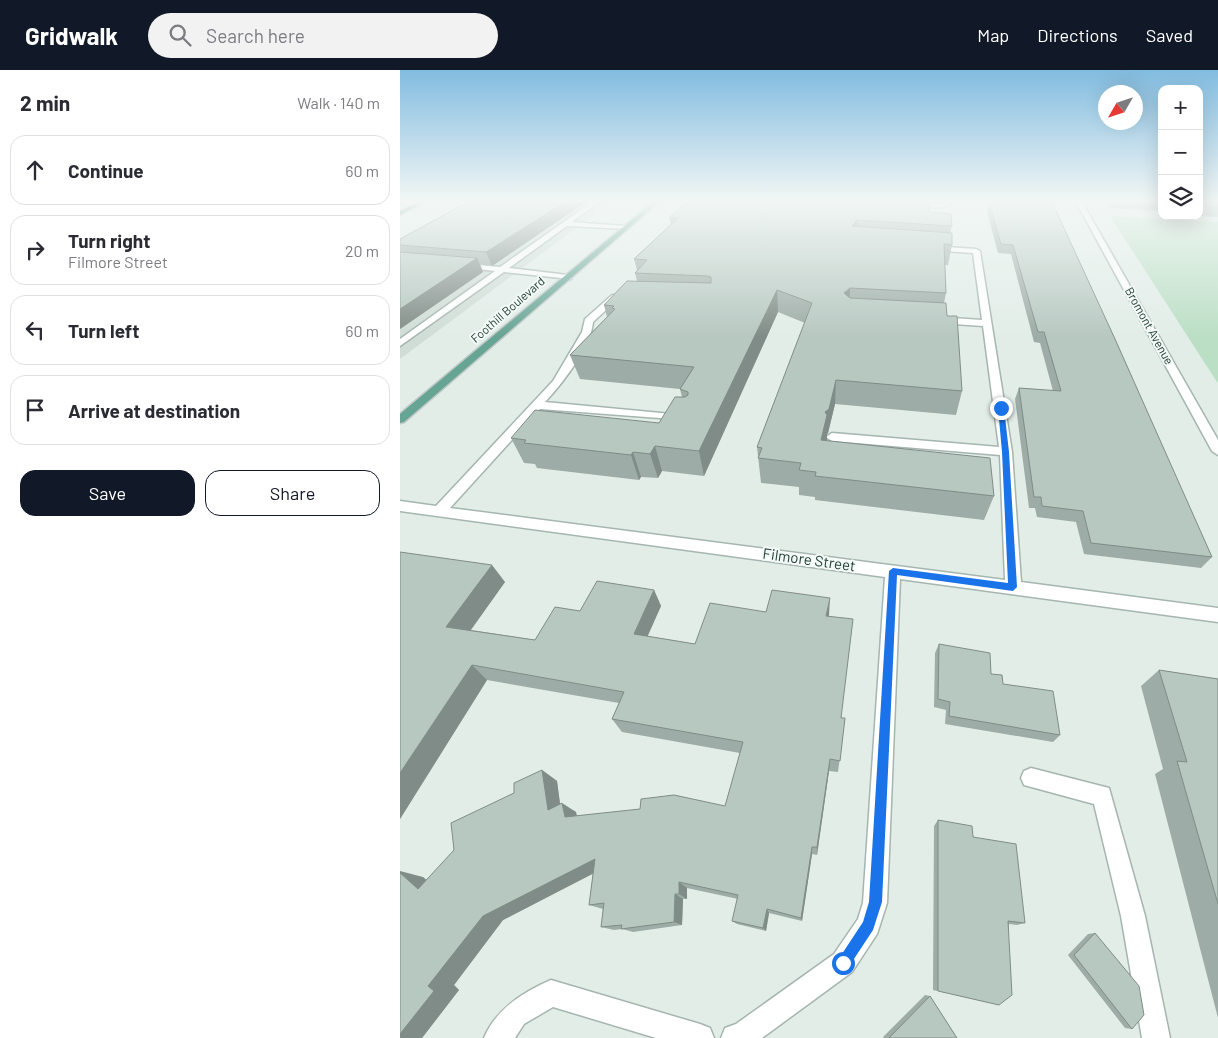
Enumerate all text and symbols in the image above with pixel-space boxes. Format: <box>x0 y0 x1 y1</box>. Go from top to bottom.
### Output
search box <box>148 13 498 58</box>
text: Gridwalk <box>25 21 118 50</box>
icon: search <box>166 21 194 49</box>
text: Search here <box>206 24 305 47</box>
text: Map <box>977 24 1009 46</box>
text: Directions <box>1037 24 1118 46</box>
text: Saved <box>1146 24 1193 46</box>
north arrow <box>1098 85 1143 130</box>
map controls <box>1158 85 1203 220</box>
button: + <box>1158 85 1203 130</box>
text: 2 min <box>20 90 70 115</box>
text: Walk · 140 m <box>297 93 380 112</box>
button: − <box>1158 130 1203 175</box>
icon: ahead <box>21 156 49 184</box>
text: Continue <box>68 159 144 182</box>
text: 60 m <box>345 161 379 180</box>
button: layers <box>1158 175 1203 220</box>
text: Turn right <box>68 229 150 252</box>
icon: right <box>21 236 49 264</box>
text: 20 m <box>345 241 379 260</box>
text: Filmore Street <box>68 252 168 271</box>
street label: Foothill Boulevard <box>468 273 547 345</box>
street label: Bromont Avenue <box>1123 284 1177 367</box>
icon: left <box>21 316 49 344</box>
text: Turn left <box>68 319 139 342</box>
text: 60 m <box>345 321 379 340</box>
icon: arrive <box>21 396 49 424</box>
route end <box>990 397 1013 420</box>
text: Arrive at destination <box>68 399 240 422</box>
button: Save <box>20 470 195 516</box>
button: Share <box>205 470 380 516</box>
street label: Filmore Street <box>762 544 857 574</box>
route start <box>832 952 855 975</box>

